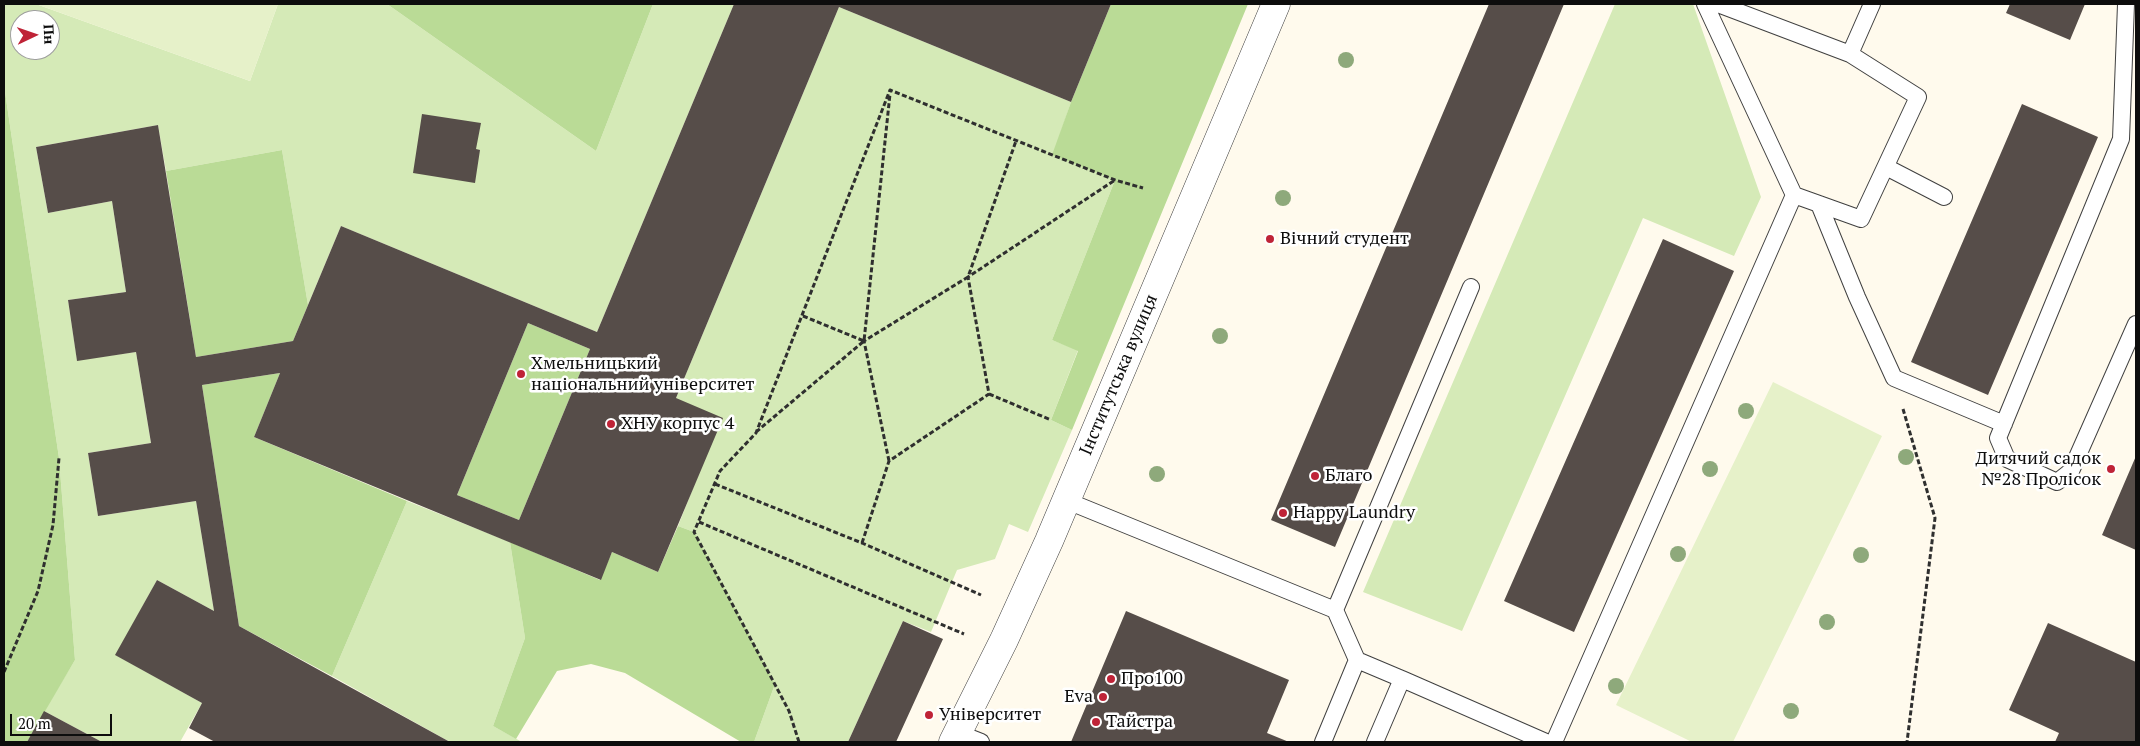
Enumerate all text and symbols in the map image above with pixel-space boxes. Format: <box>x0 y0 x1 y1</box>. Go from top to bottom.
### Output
north arrow <box>10 10 60 60</box>
text: Пн <box>39 24 59 45</box>
place label: Вічний студент <box>1280 228 1409 250</box>
marker: Вічний студент <box>1264 233 1276 245</box>
street label: Інститутська вулиця <box>1075 291 1163 459</box>
place label: Хмельницький національний університет <box>531 353 755 396</box>
marker: Хмельницький національний університет <box>515 368 527 380</box>
place label: ХНУ корпус 4 <box>621 413 734 435</box>
marker: ХНУ корпус 4 <box>605 418 617 430</box>
place label: Дитячий садок №28 Пролісок <box>1976 448 2101 490</box>
marker: Дитячий садок №28 Пролісок <box>2105 463 2117 475</box>
place label: Благо <box>1325 465 1372 487</box>
marker: Благо <box>1309 470 1321 482</box>
place label: Happy Laundry <box>1293 502 1415 524</box>
marker: Happy Laundry <box>1277 507 1289 519</box>
place label: Про100 <box>1121 668 1183 690</box>
marker: Про100 <box>1105 673 1117 685</box>
place label: Eva <box>1064 686 1093 708</box>
marker: Eva <box>1097 691 1109 703</box>
scale bar <box>12 704 115 736</box>
place label: Університет <box>939 704 1041 726</box>
marker: Університет <box>923 709 935 721</box>
place label: Тайстра <box>1106 711 1173 733</box>
text: 20 m <box>18 713 51 733</box>
marker: Тайстра <box>1090 716 1102 728</box>

